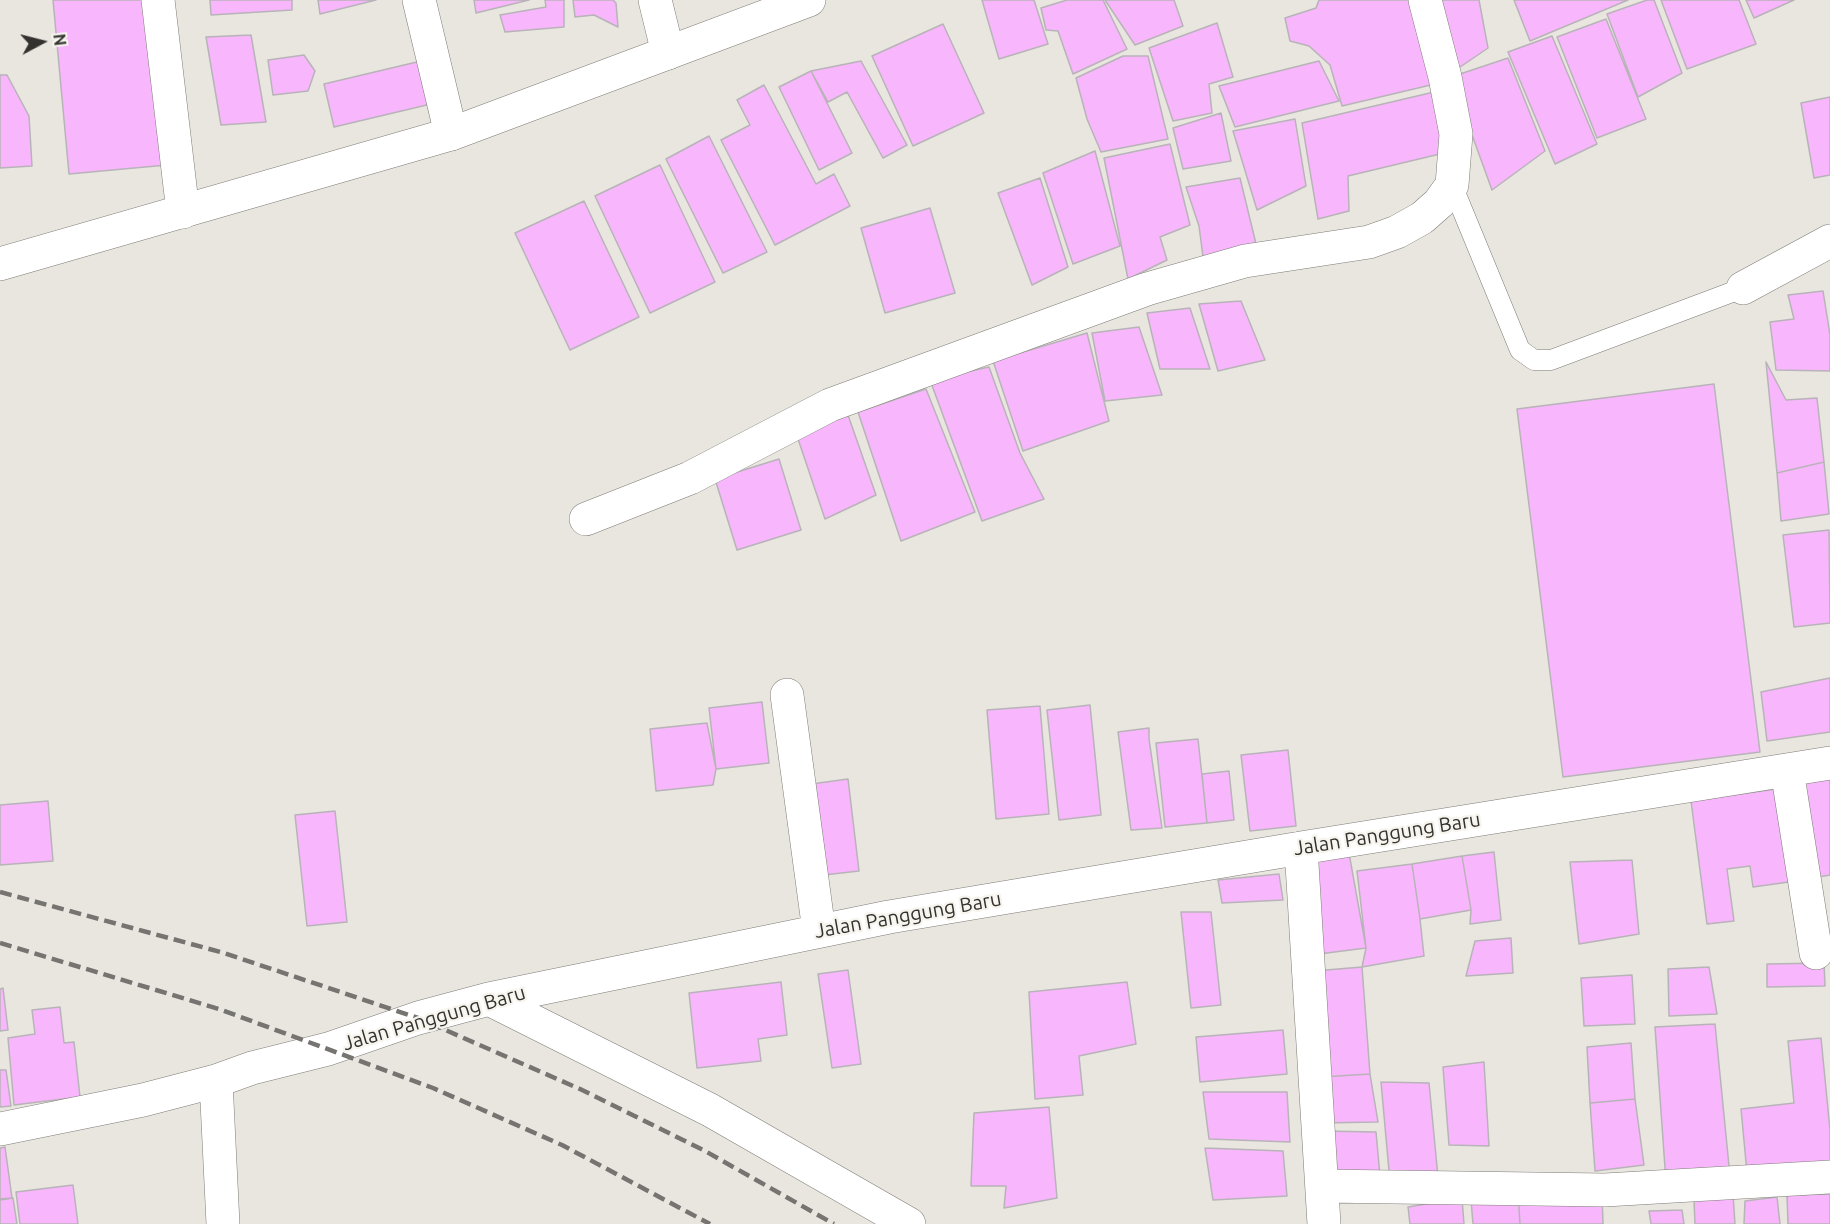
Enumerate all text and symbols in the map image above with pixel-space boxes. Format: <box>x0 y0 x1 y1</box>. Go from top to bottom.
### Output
north arrow <box>12 12 72 72</box>
text: N <box>50 33 70 47</box>
street label: Jalan Panggung Baru <box>1292 807 1482 861</box>
street label: Jalan Panggung Baru <box>813 887 1003 943</box>
street label: Jalan Panggung Baru <box>340 980 528 1056</box>

